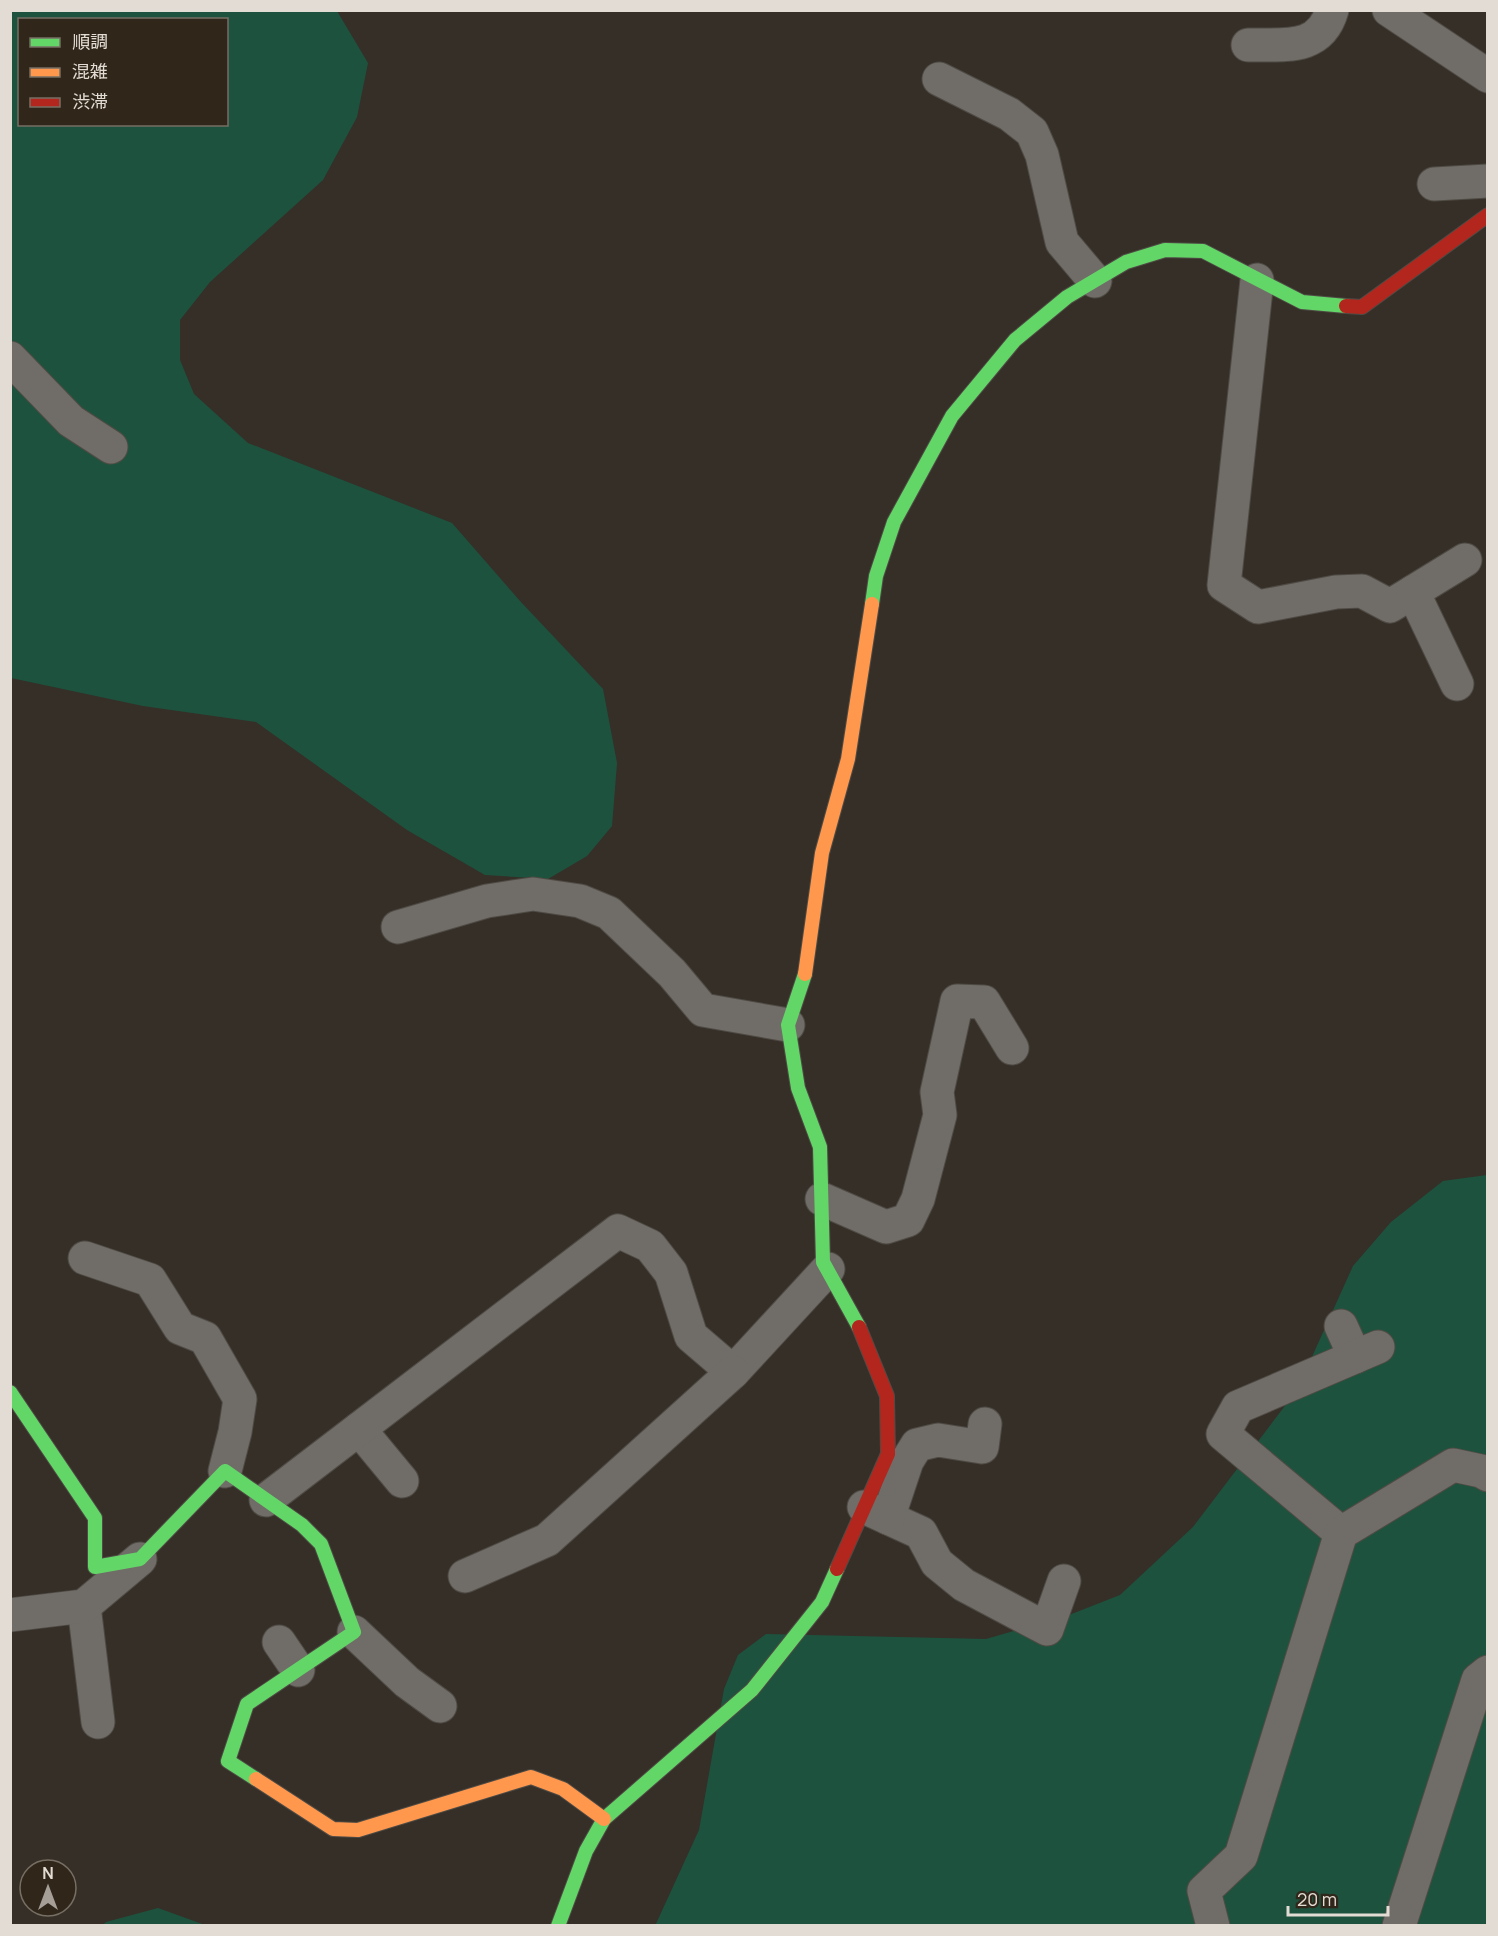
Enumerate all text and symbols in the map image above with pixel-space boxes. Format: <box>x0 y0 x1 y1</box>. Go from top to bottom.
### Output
legend <box>18 18 228 126</box>
text: 順調 <box>72 29 108 53</box>
text: 混雑 <box>72 59 108 83</box>
text: 渋滞 <box>72 89 108 113</box>
north arrow <box>18 1858 78 1918</box>
text: N <box>42 1862 54 1884</box>
scale bar <box>1288 1879 1388 1917</box>
text: 20 m <box>1297 1887 1337 1911</box>

